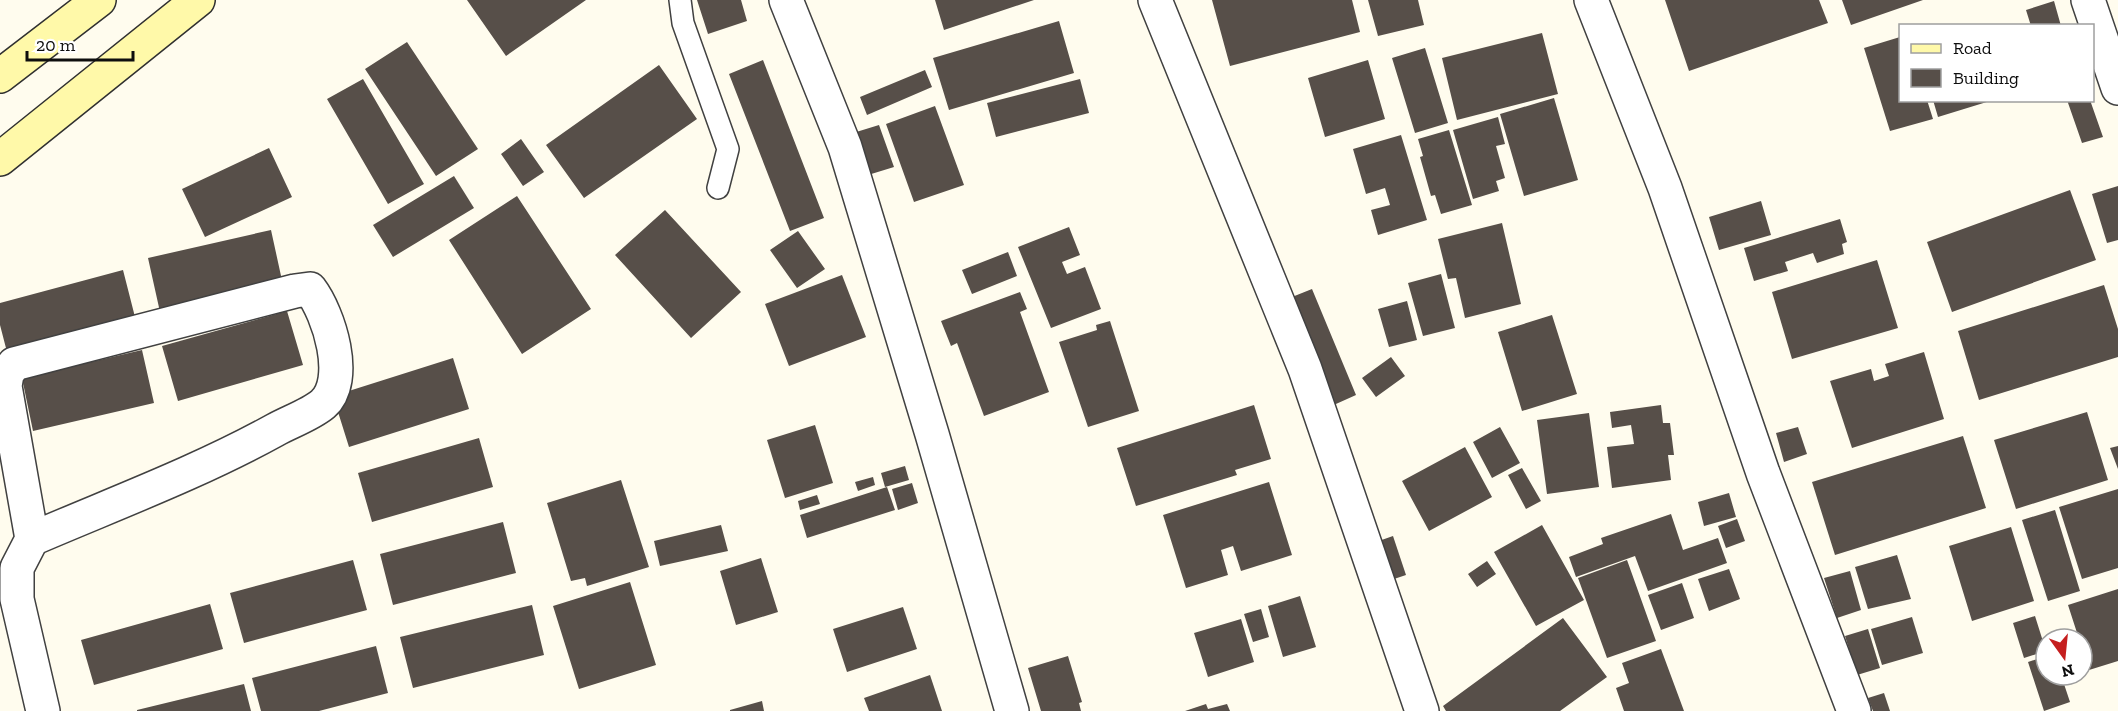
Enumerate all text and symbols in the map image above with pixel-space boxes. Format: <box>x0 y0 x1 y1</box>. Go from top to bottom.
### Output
scale bar <box>27 24 134 62</box>
legend <box>1899 24 2094 102</box>
text: 20 m <box>36 34 76 56</box>
text: Road <box>1953 37 1992 59</box>
text: Building <box>1953 67 2019 89</box>
north arrow <box>2034 627 2094 687</box>
text: N <box>2059 660 2076 682</box>

